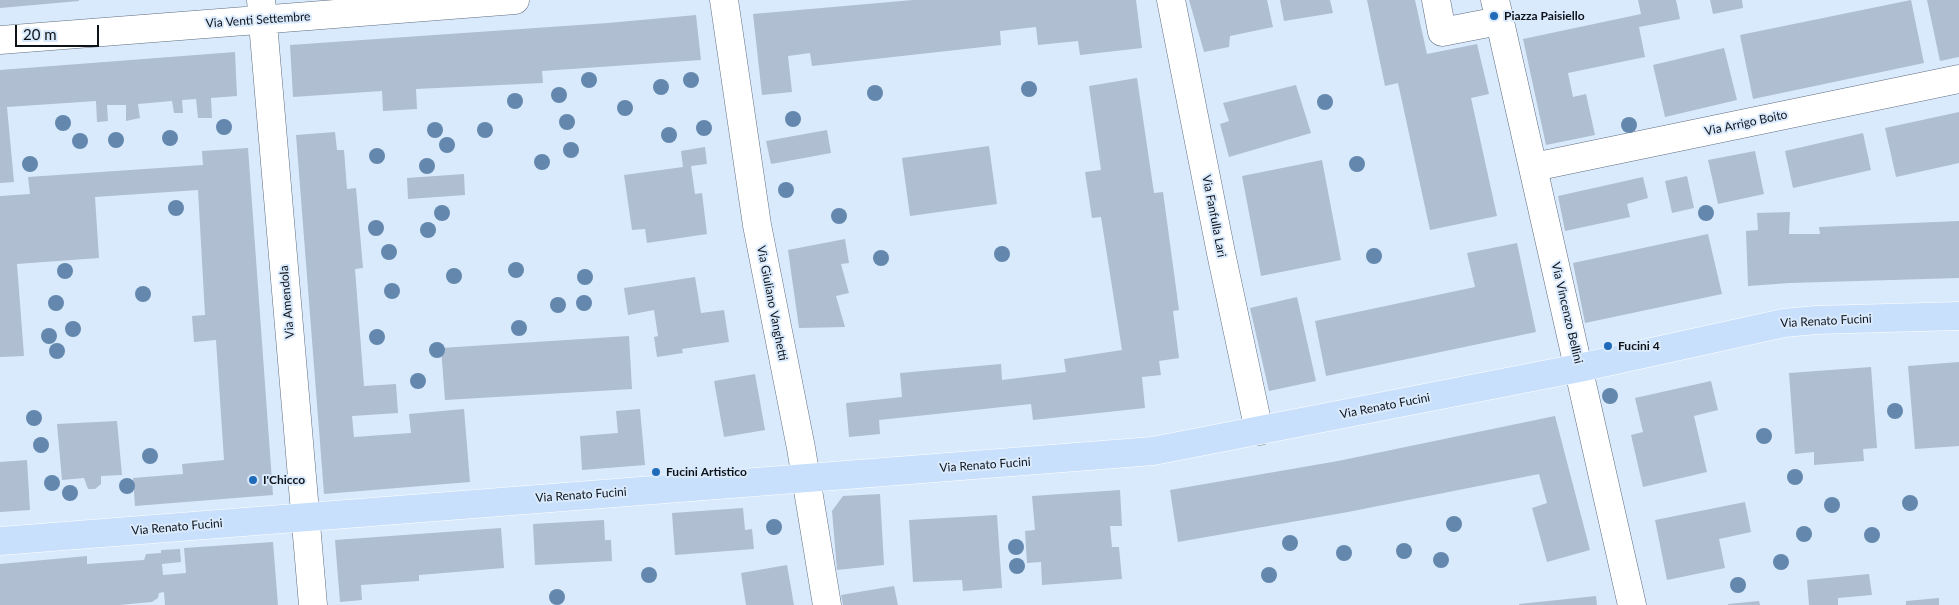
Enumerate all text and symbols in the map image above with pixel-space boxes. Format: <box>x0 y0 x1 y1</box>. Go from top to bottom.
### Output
street label: Via Venti Settembre <box>205 9 311 31</box>
place label: Piazza Paisiello <box>1504 9 1585 23</box>
marker: Piazza Paisiello <box>1488 10 1500 22</box>
scale bar <box>18 15 101 47</box>
text: 20 m <box>23 25 57 43</box>
street label: Via Arrigo Boito <box>1703 107 1789 139</box>
street label: Via Fanfulla Lari <box>1199 174 1229 258</box>
street label: Via Giuliano Vanghetti <box>754 244 790 362</box>
street label: Via Vincenzo Bellini <box>1548 261 1586 365</box>
street label: Via Amendola <box>277 265 297 339</box>
street label: Via Renato Fucini <box>1780 311 1872 331</box>
place label: Fucini 4 <box>1618 339 1660 353</box>
marker: Fucini 4 <box>1602 340 1614 352</box>
street label: Via Renato Fucini <box>1339 390 1431 422</box>
street label: Via Renato Fucini <box>939 455 1031 475</box>
place label: Fucini Artistico <box>666 465 747 479</box>
marker: Fucini Artistico <box>650 466 662 478</box>
place label: I'Chicco <box>263 473 305 487</box>
marker: I'Chicco <box>247 474 259 486</box>
street label: Via Renato Fucini <box>535 485 627 505</box>
street label: Via Renato Fucini <box>131 516 223 538</box>

